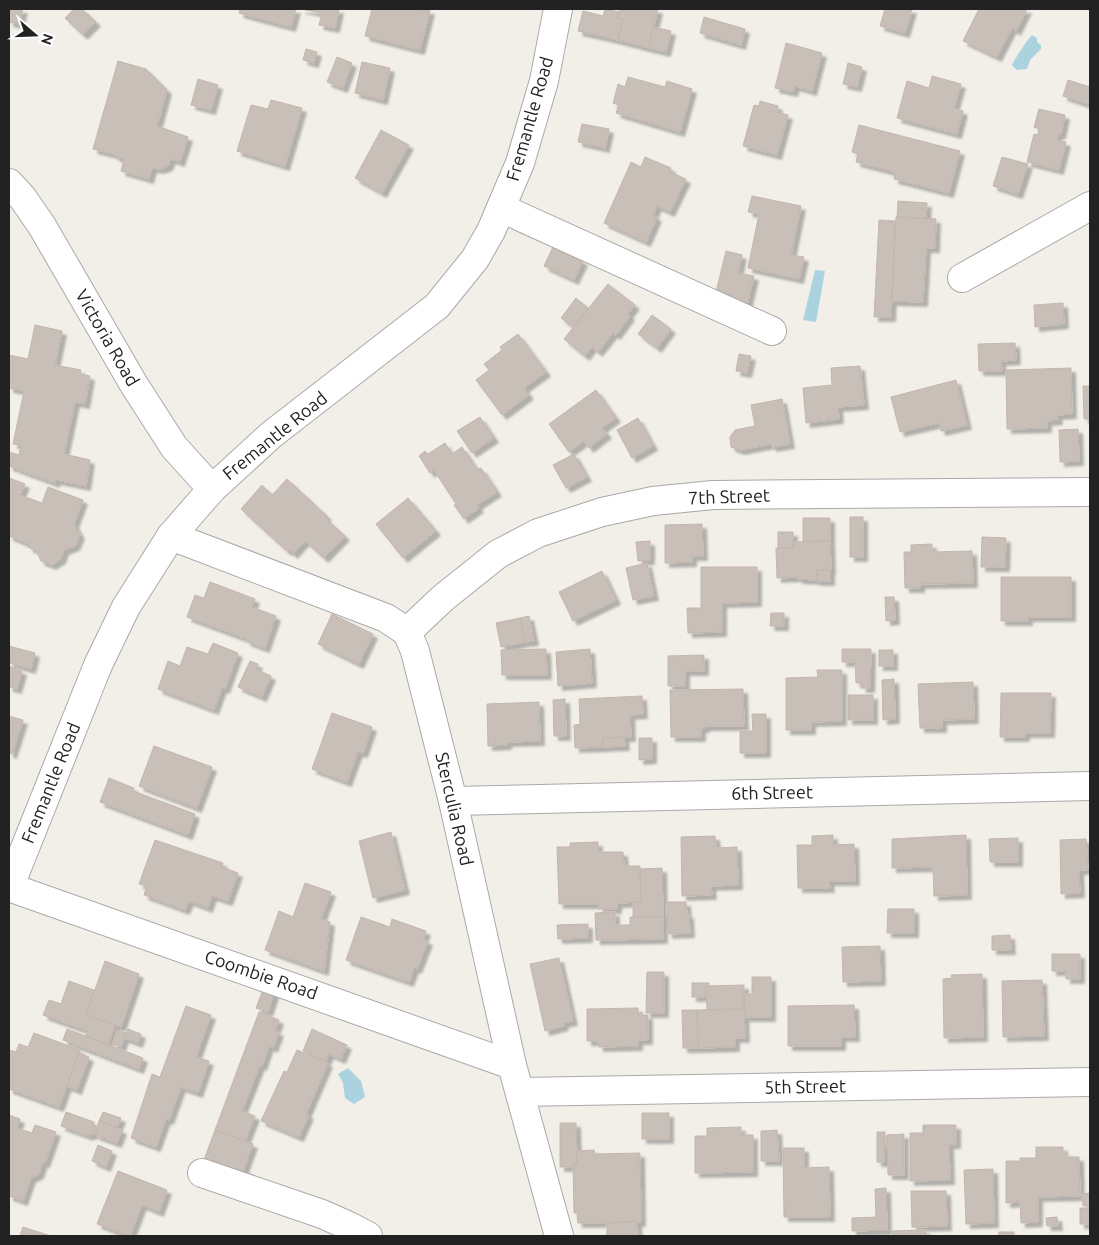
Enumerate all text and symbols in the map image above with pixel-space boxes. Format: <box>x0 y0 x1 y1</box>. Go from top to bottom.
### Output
north arrow <box>10 10 60 60</box>
text: N <box>38 32 57 47</box>
street label: Fremantle Road <box>502 54 556 183</box>
street label: Victoria Road <box>72 286 144 389</box>
street label: Fremantle Road <box>218 387 331 483</box>
street label: 7th Street <box>688 485 770 507</box>
street label: Fremantle Road <box>17 719 83 846</box>
street label: Sterculia Road <box>432 750 478 867</box>
street label: 6th Street <box>731 781 813 803</box>
street label: Coombie Road <box>202 945 320 1003</box>
street label: 5th Street <box>764 1075 846 1097</box>

